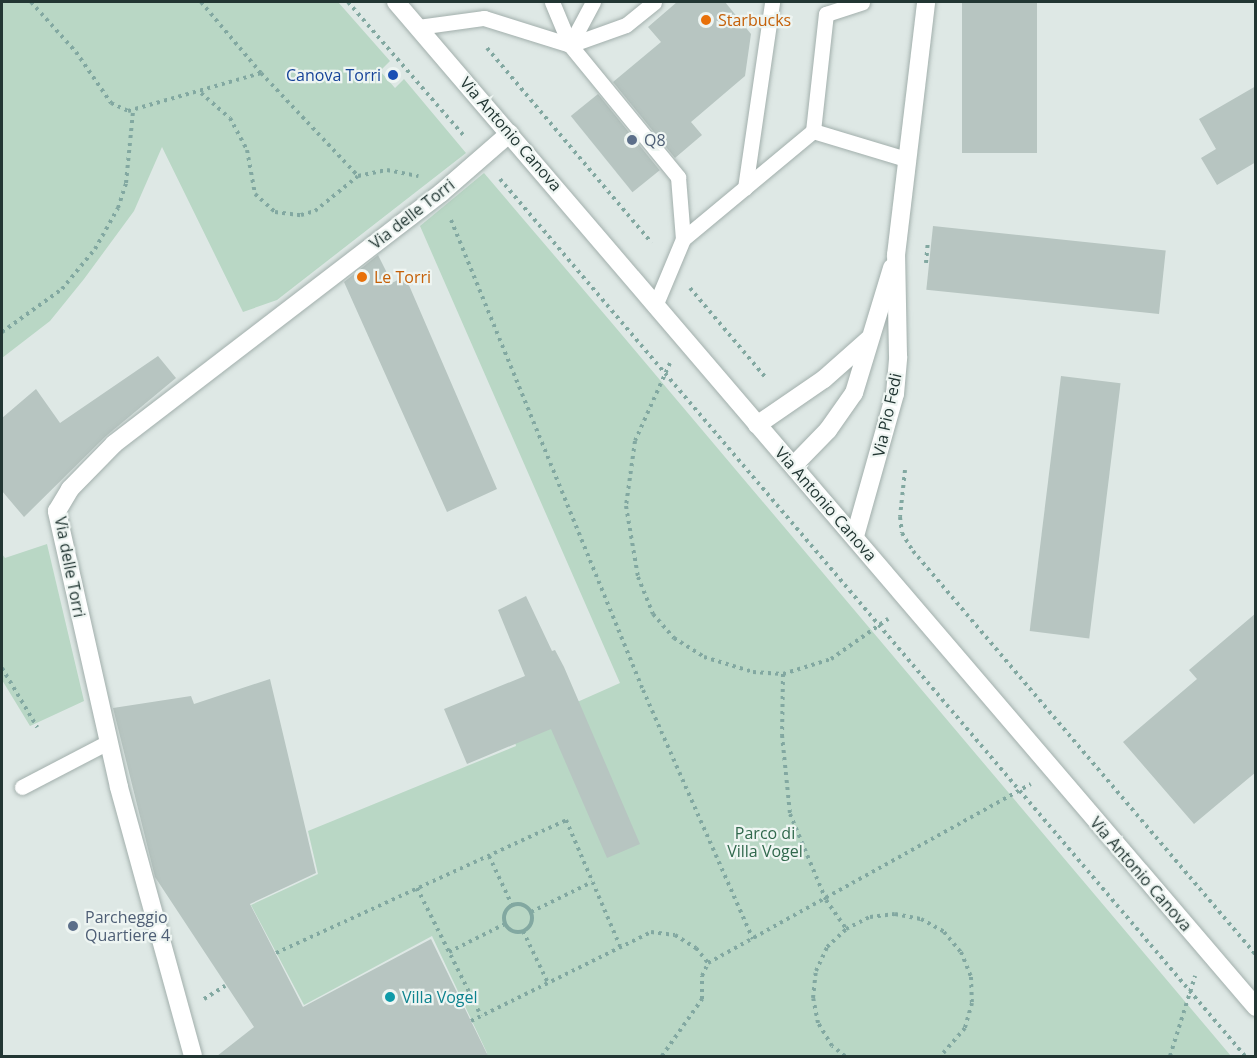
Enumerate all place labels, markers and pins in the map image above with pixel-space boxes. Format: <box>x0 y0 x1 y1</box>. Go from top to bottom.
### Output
place label: Starbucks <box>718 10 791 30</box>
marker: Starbucks <box>699 13 713 27</box>
place label: Canova Torri <box>286 65 381 85</box>
marker: Canova Torri <box>386 68 400 82</box>
place label: Q8 <box>644 130 666 150</box>
marker: Q8 <box>625 133 639 147</box>
place label: Le Torri <box>374 267 431 287</box>
marker: Le Torri <box>355 270 369 284</box>
place label: Parcheggio Quartiere 4 <box>85 907 170 945</box>
marker: Parcheggio Quartiere 4 <box>66 919 80 933</box>
place label: Villa Vogel <box>402 987 478 1007</box>
marker: Villa Vogel <box>383 990 397 1004</box>

